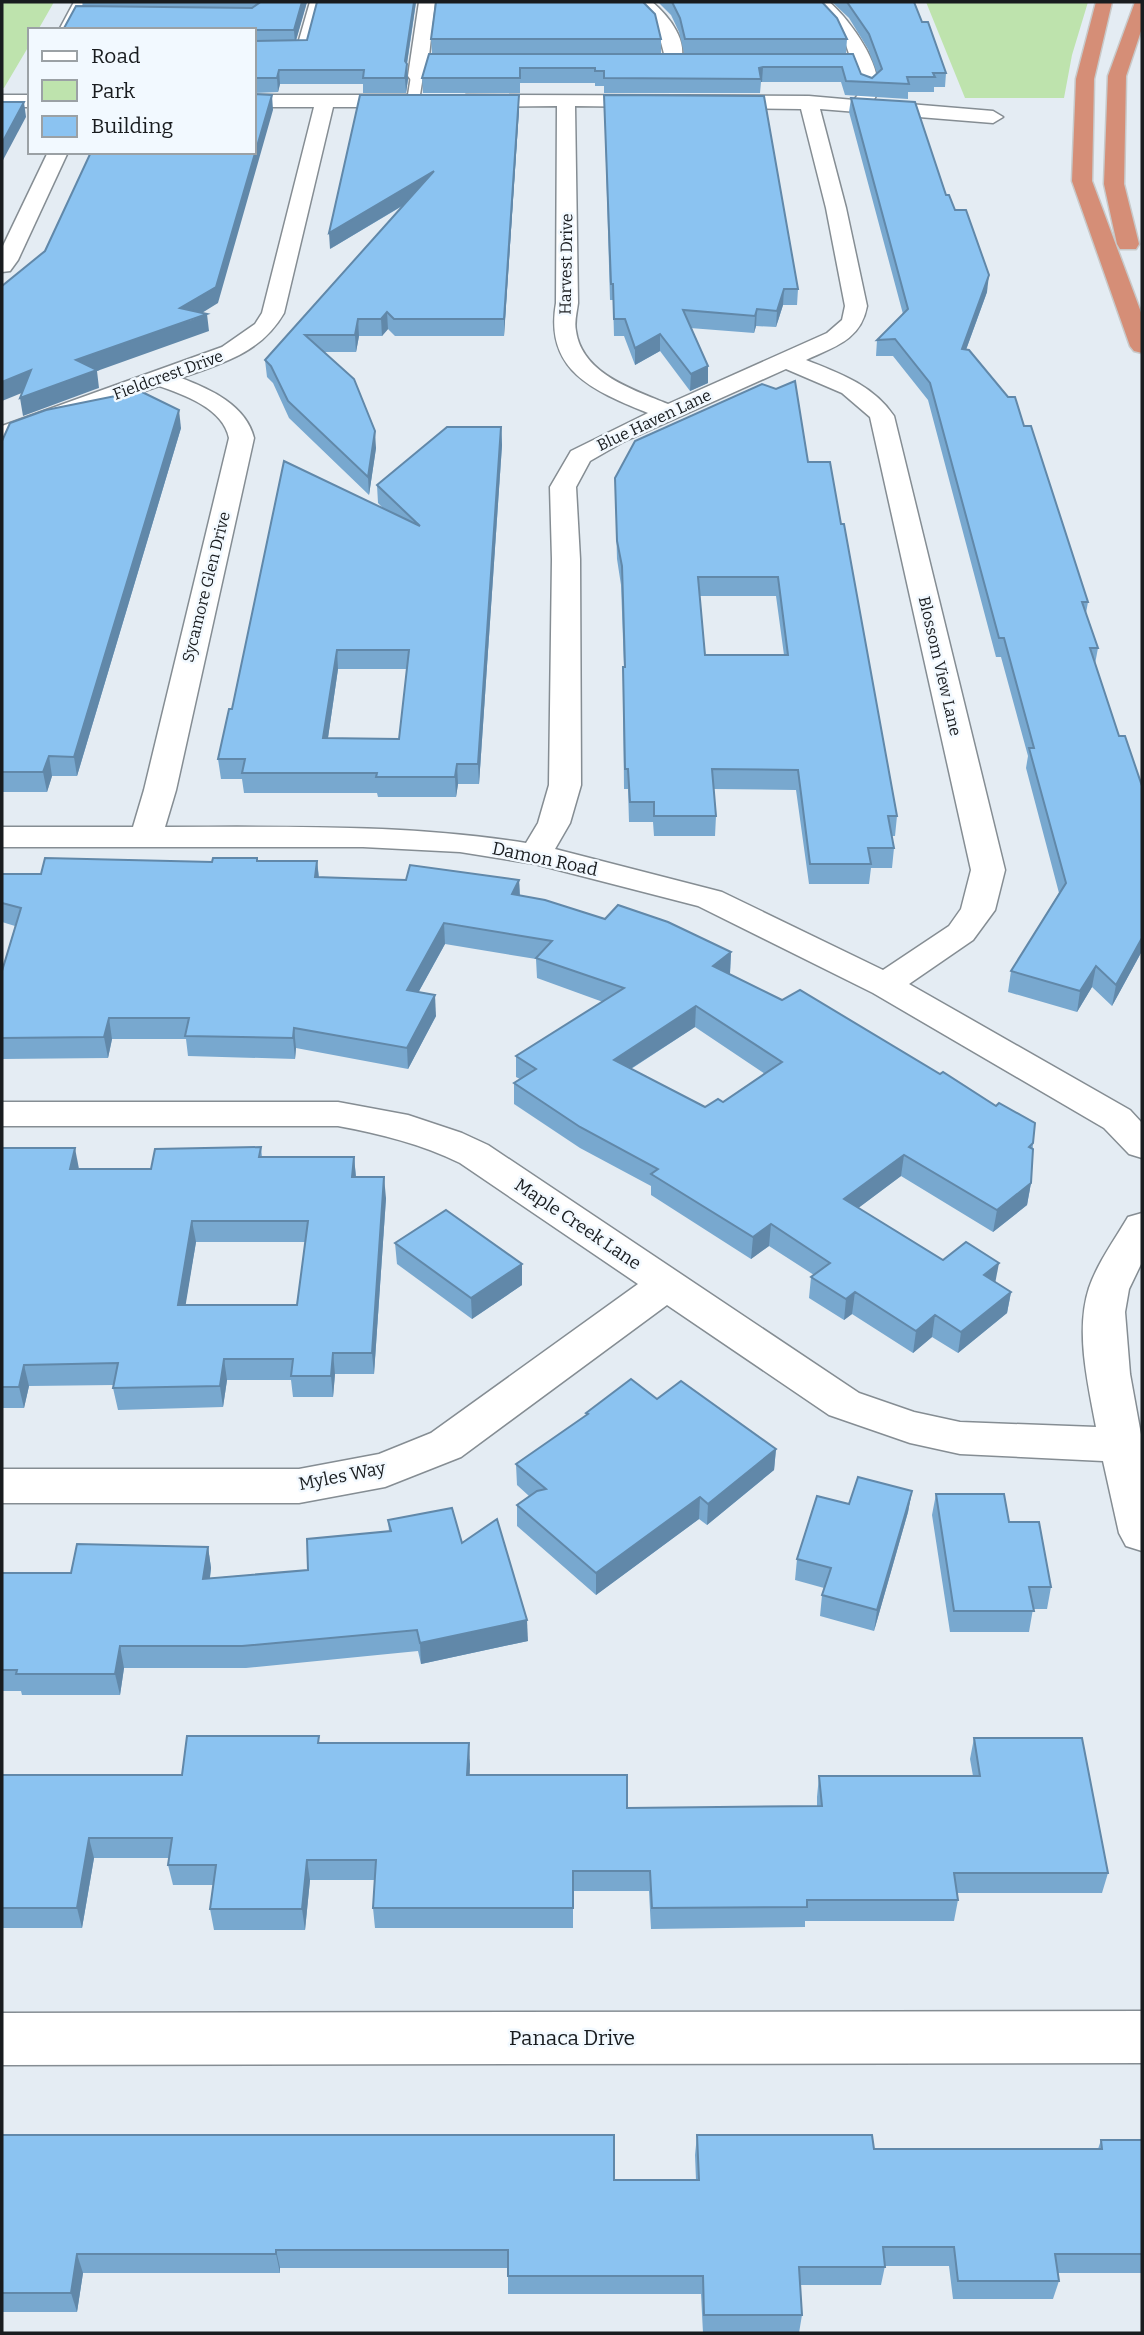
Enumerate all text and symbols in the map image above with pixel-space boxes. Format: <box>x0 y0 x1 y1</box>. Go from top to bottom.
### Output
legend <box>28 28 256 154</box>
text: Road <box>91 43 140 69</box>
text: Park <box>91 78 135 104</box>
text: Building <box>91 113 174 139</box>
street label: Harvest Drive <box>556 213 576 315</box>
street label: Fieldcrest Drive <box>110 346 226 404</box>
street label: Blue Haven Lane <box>594 385 714 455</box>
street label: Sycamore Glen Drive <box>178 510 234 664</box>
street label: Blossom View Lane <box>915 594 965 738</box>
street label: Damon Road <box>490 837 600 881</box>
street label: Maple Creek Lane <box>511 1174 645 1274</box>
street label: Myles Way <box>297 1457 388 1495</box>
street label: Panaca Drive <box>509 2025 635 2051</box>

